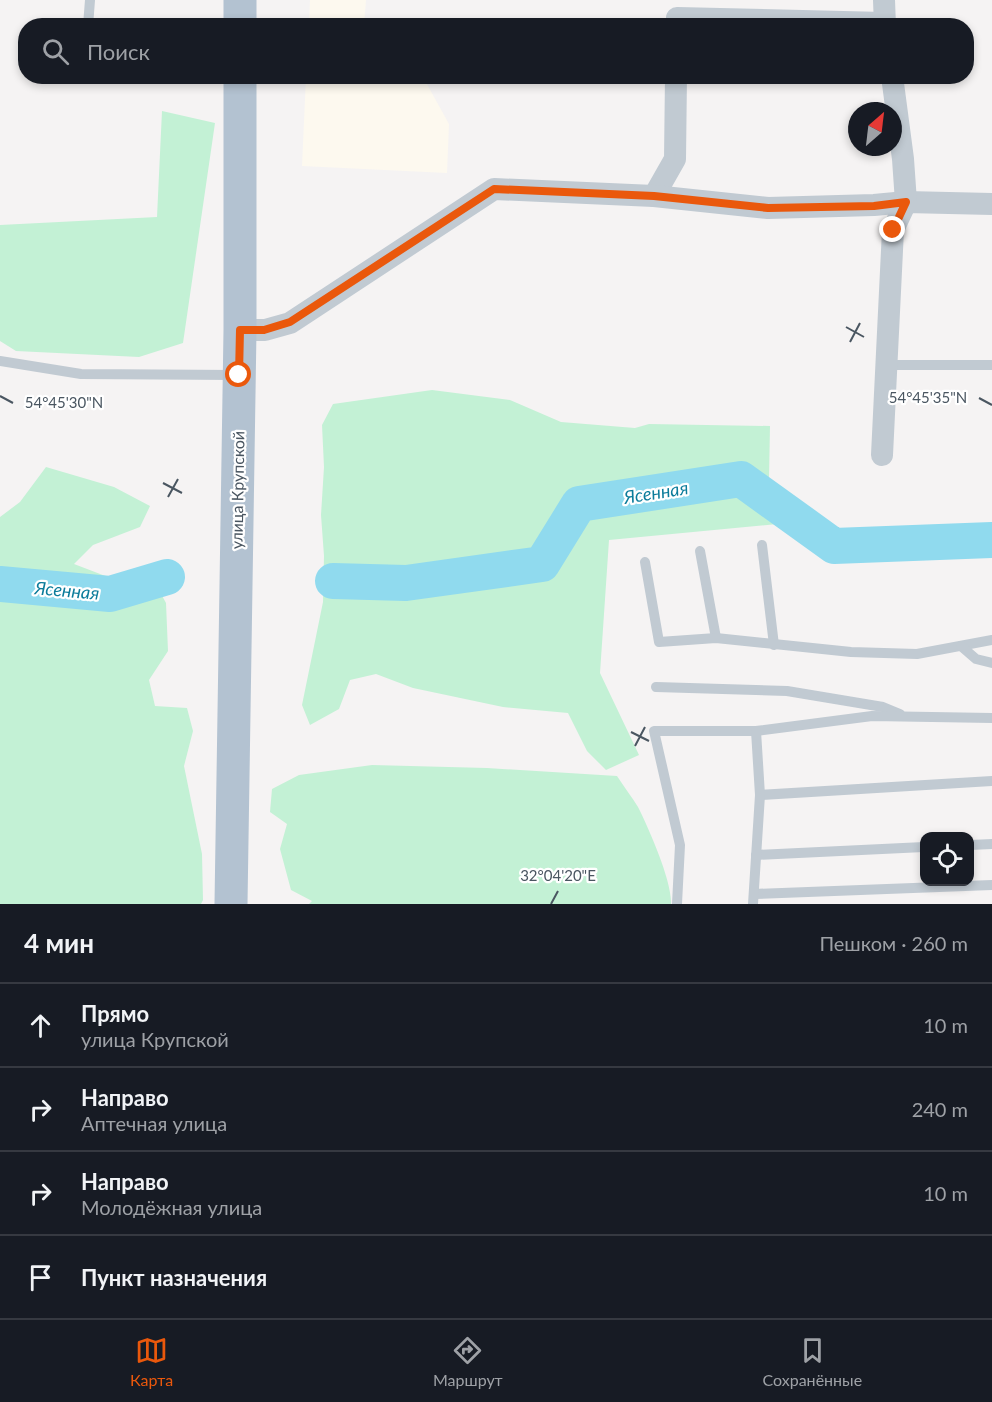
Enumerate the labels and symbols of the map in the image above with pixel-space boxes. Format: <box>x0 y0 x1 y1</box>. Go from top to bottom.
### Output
north arrow <box>848 102 902 156</box>
route end <box>879 216 905 242</box>
route start <box>225 361 251 387</box>
text: 54°45'35"N <box>889 388 967 406</box>
text: 54°45'30"N <box>25 393 103 411</box>
street label: улица Крупской <box>226 431 248 549</box>
water label: Ясенная <box>621 476 690 508</box>
water label: Ясенная <box>33 576 100 604</box>
text: 32°04'20"E <box>520 866 596 884</box>

